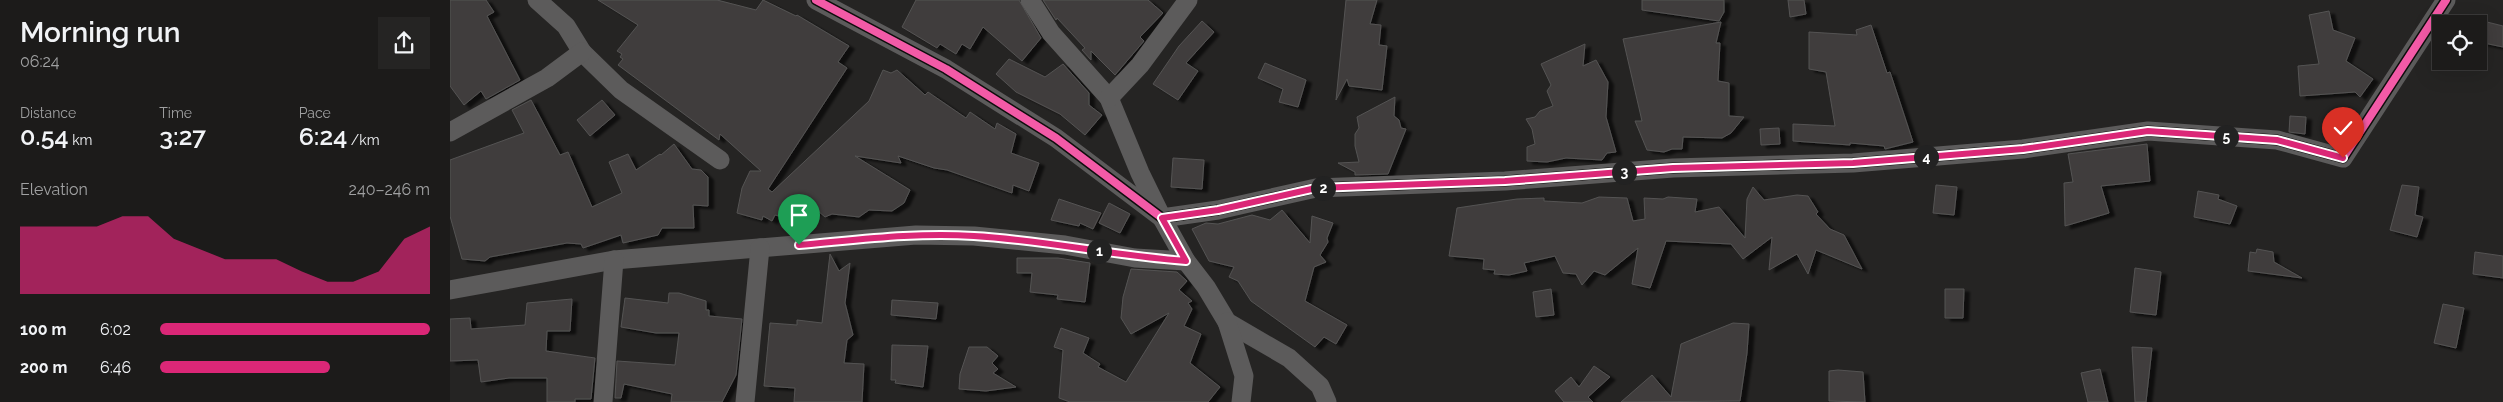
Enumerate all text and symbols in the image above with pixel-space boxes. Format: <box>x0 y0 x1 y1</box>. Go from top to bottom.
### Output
map controls <box>2432 15 2487 70</box>
button: locate <box>2432 15 2487 70</box>
text: Morning run <box>20 16 180 49</box>
button: share <box>378 17 430 69</box>
text: 06:24 <box>20 52 60 71</box>
text: Distance <box>20 105 76 121</box>
text: Time <box>159 105 192 121</box>
text: Pace <box>299 105 331 121</box>
pin <box>2322 107 2364 158</box>
icon: check <box>2329 114 2357 142</box>
text: 0.54 <box>20 121 69 151</box>
text: 3:27 <box>159 121 206 151</box>
text: 6:24 <box>299 121 347 151</box>
pin: 5 <box>2214 124 2238 150</box>
text: 5 <box>2223 129 2230 145</box>
text: km <box>69 132 92 148</box>
text: /km <box>347 132 380 148</box>
pin: 4 <box>1914 144 1938 170</box>
text: 4 <box>1923 149 1931 165</box>
pin: 3 <box>1612 160 1636 184</box>
text: 3 <box>1621 164 1628 180</box>
pin: 2 <box>1310 176 1336 200</box>
text: Elevation <box>20 180 88 199</box>
text: 240–246 m <box>349 180 430 199</box>
text: 2 <box>1320 180 1327 196</box>
pin <box>778 194 820 245</box>
icon: arrive <box>785 201 813 229</box>
pin: 1 <box>1086 238 1112 264</box>
text: 1 <box>1096 243 1103 259</box>
text: 100 m <box>20 320 66 339</box>
text: 6:02 <box>100 320 131 339</box>
text: 200 m <box>20 358 67 377</box>
text: 6:46 <box>100 358 131 377</box>

